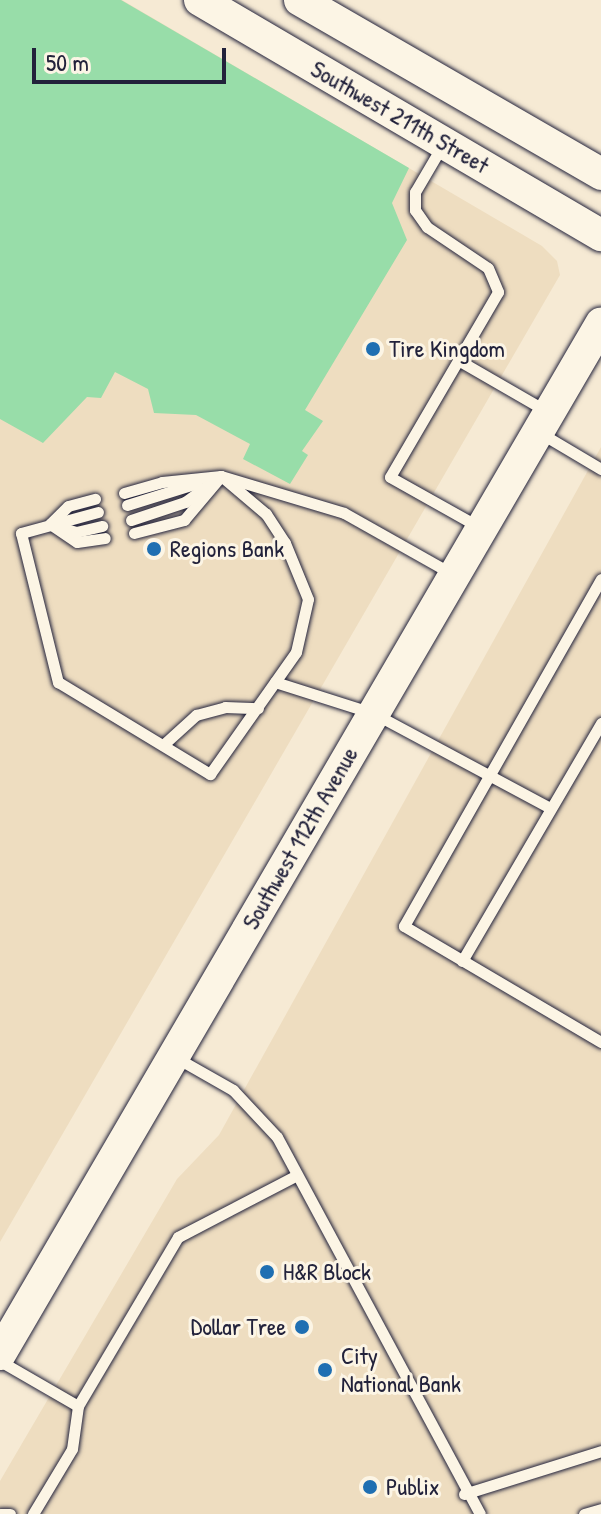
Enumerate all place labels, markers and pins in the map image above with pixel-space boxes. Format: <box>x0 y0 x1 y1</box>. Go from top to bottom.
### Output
place label: Tire Kingdom <box>389 335 505 363</box>
marker: Tire Kingdom <box>364 340 382 358</box>
place label: Regions Bank <box>170 535 284 563</box>
marker: Regions Bank <box>145 540 163 558</box>
place label: H&R Block <box>283 1258 371 1286</box>
marker: H&R Block <box>258 1263 276 1281</box>
place label: Dollar Tree <box>191 1313 286 1341</box>
marker: Dollar Tree <box>293 1318 311 1336</box>
place label: City National Bank <box>341 1342 461 1398</box>
marker: City National Bank <box>316 1361 334 1379</box>
place label: Publix <box>386 1473 440 1501</box>
marker: Publix <box>361 1478 379 1496</box>

